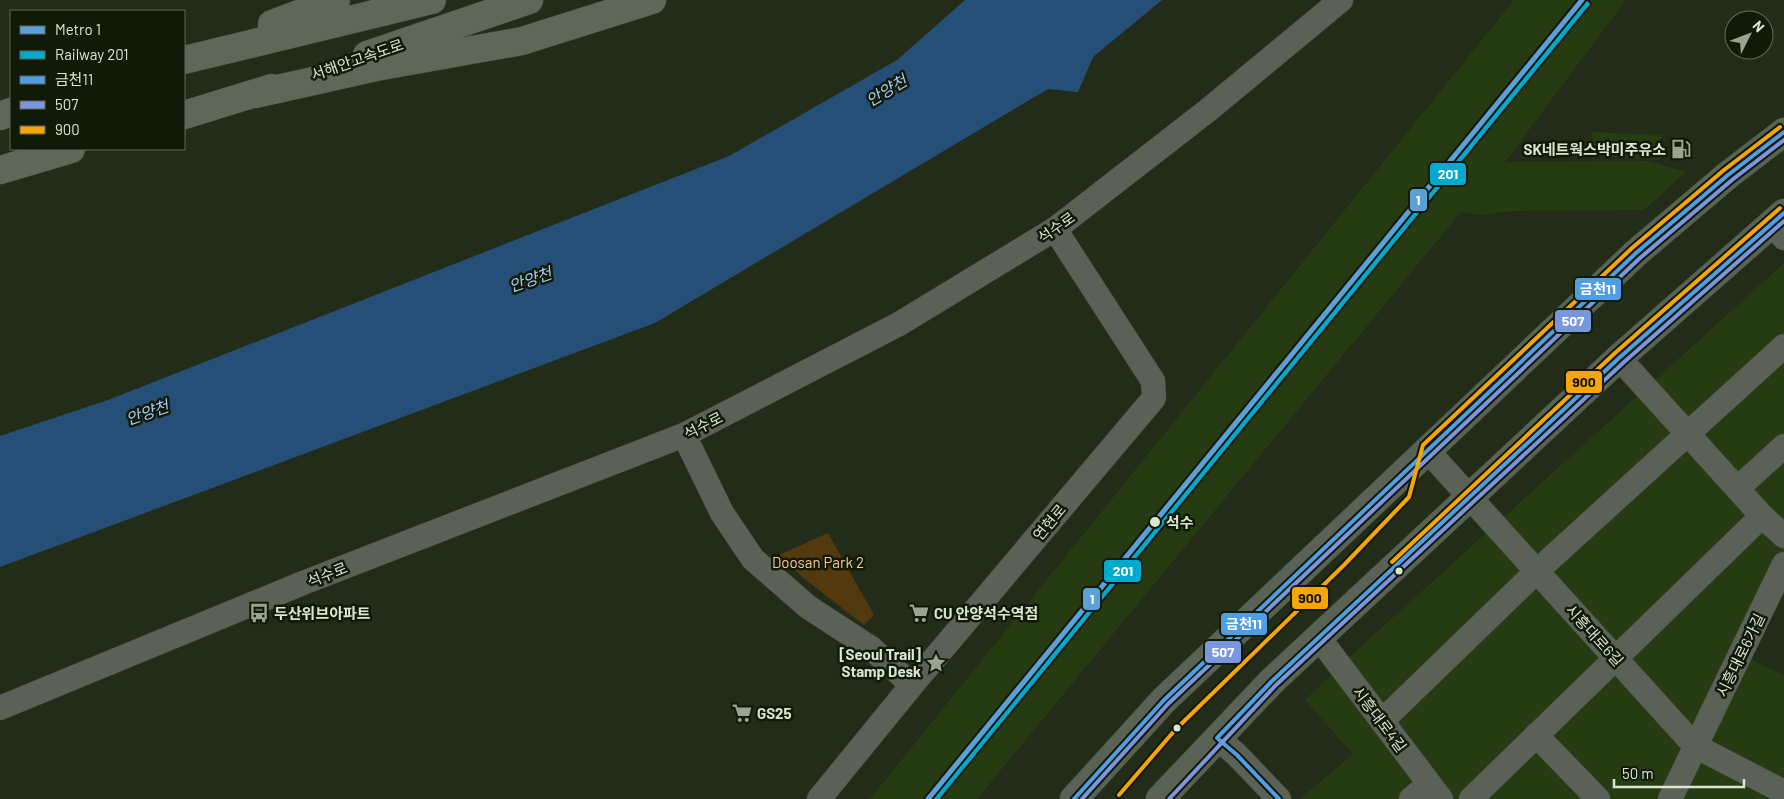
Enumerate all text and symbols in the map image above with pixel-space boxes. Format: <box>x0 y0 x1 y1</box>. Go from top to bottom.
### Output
legend <box>10 10 185 150</box>
north arrow <box>1724 10 1774 60</box>
text: N <box>1750 17 1768 35</box>
text: Metro 1 <box>55 20 101 38</box>
street label: 서해안고속도로 <box>308 35 406 83</box>
text: Railway 201 <box>55 45 129 63</box>
water label: 안양천 <box>862 69 912 110</box>
text: 금천11 <box>55 70 93 88</box>
text: 507 <box>55 95 78 113</box>
text: 900 <box>55 120 80 138</box>
fuel station icon: SK네트웍스박미주유소 <box>1670 138 1692 160</box>
place label: SK네트웍스박미주유소 <box>1523 140 1666 158</box>
line badge: 201 <box>1429 162 1467 186</box>
text: 201 <box>1438 165 1458 182</box>
line badge: 1 <box>1409 188 1428 212</box>
text: 1 <box>1416 191 1421 208</box>
street label: 석수로 <box>1034 208 1078 246</box>
water label: 안양천 <box>506 262 556 295</box>
line badge: 금천11 <box>1574 277 1622 301</box>
text: 금천11 <box>1580 280 1616 297</box>
line badge: 507 <box>1554 309 1592 333</box>
text: 507 <box>1562 312 1584 329</box>
line badge: 900 <box>1565 370 1603 394</box>
text: 900 <box>1572 373 1596 390</box>
water label: 안양천 <box>123 395 173 428</box>
street label: 석수로 <box>680 408 726 442</box>
street label: 연현로 <box>1029 500 1069 544</box>
place label: 석수 <box>1166 513 1194 531</box>
marker: 석수 <box>1148 515 1162 529</box>
park label: Doosan Park 2 <box>772 553 864 571</box>
street label: 석수로 <box>304 558 350 590</box>
line badge: 201 <box>1103 559 1142 583</box>
text: 201 <box>1113 562 1133 579</box>
unlabelled marker <box>1394 566 1404 576</box>
line badge: 900 <box>1291 586 1329 610</box>
line badge: 1 <box>1082 587 1101 611</box>
text: 900 <box>1298 589 1322 606</box>
text: 1 <box>1090 590 1095 607</box>
street label: 시흥대로6길 <box>1563 600 1627 670</box>
bus stop icon: 두산위브아파트 <box>248 602 270 624</box>
supermarket icon: CU 안양석수역점 <box>908 602 930 624</box>
place label: 두산위브아파트 <box>274 604 371 622</box>
place label: CU 안양석수역점 <box>934 604 1038 622</box>
street label: 시흥대로6가길 <box>1712 610 1768 700</box>
line badge: 금천11 <box>1220 612 1268 636</box>
text: 금천11 <box>1226 615 1262 632</box>
line badge: 507 <box>1204 640 1242 664</box>
text: 507 <box>1212 643 1234 660</box>
place label: [Seoul Trail] Stamp Desk <box>839 645 921 680</box>
place icon: [Seoul Trail] Stamp Desk <box>925 652 947 674</box>
street label: 시흥대로4길 <box>1350 683 1410 755</box>
supermarket icon: GS25 <box>731 702 753 724</box>
place label: GS25 <box>757 704 792 722</box>
unlabelled marker <box>1172 723 1182 733</box>
scale bar <box>1614 756 1744 788</box>
text: 50 m <box>1622 764 1654 782</box>

